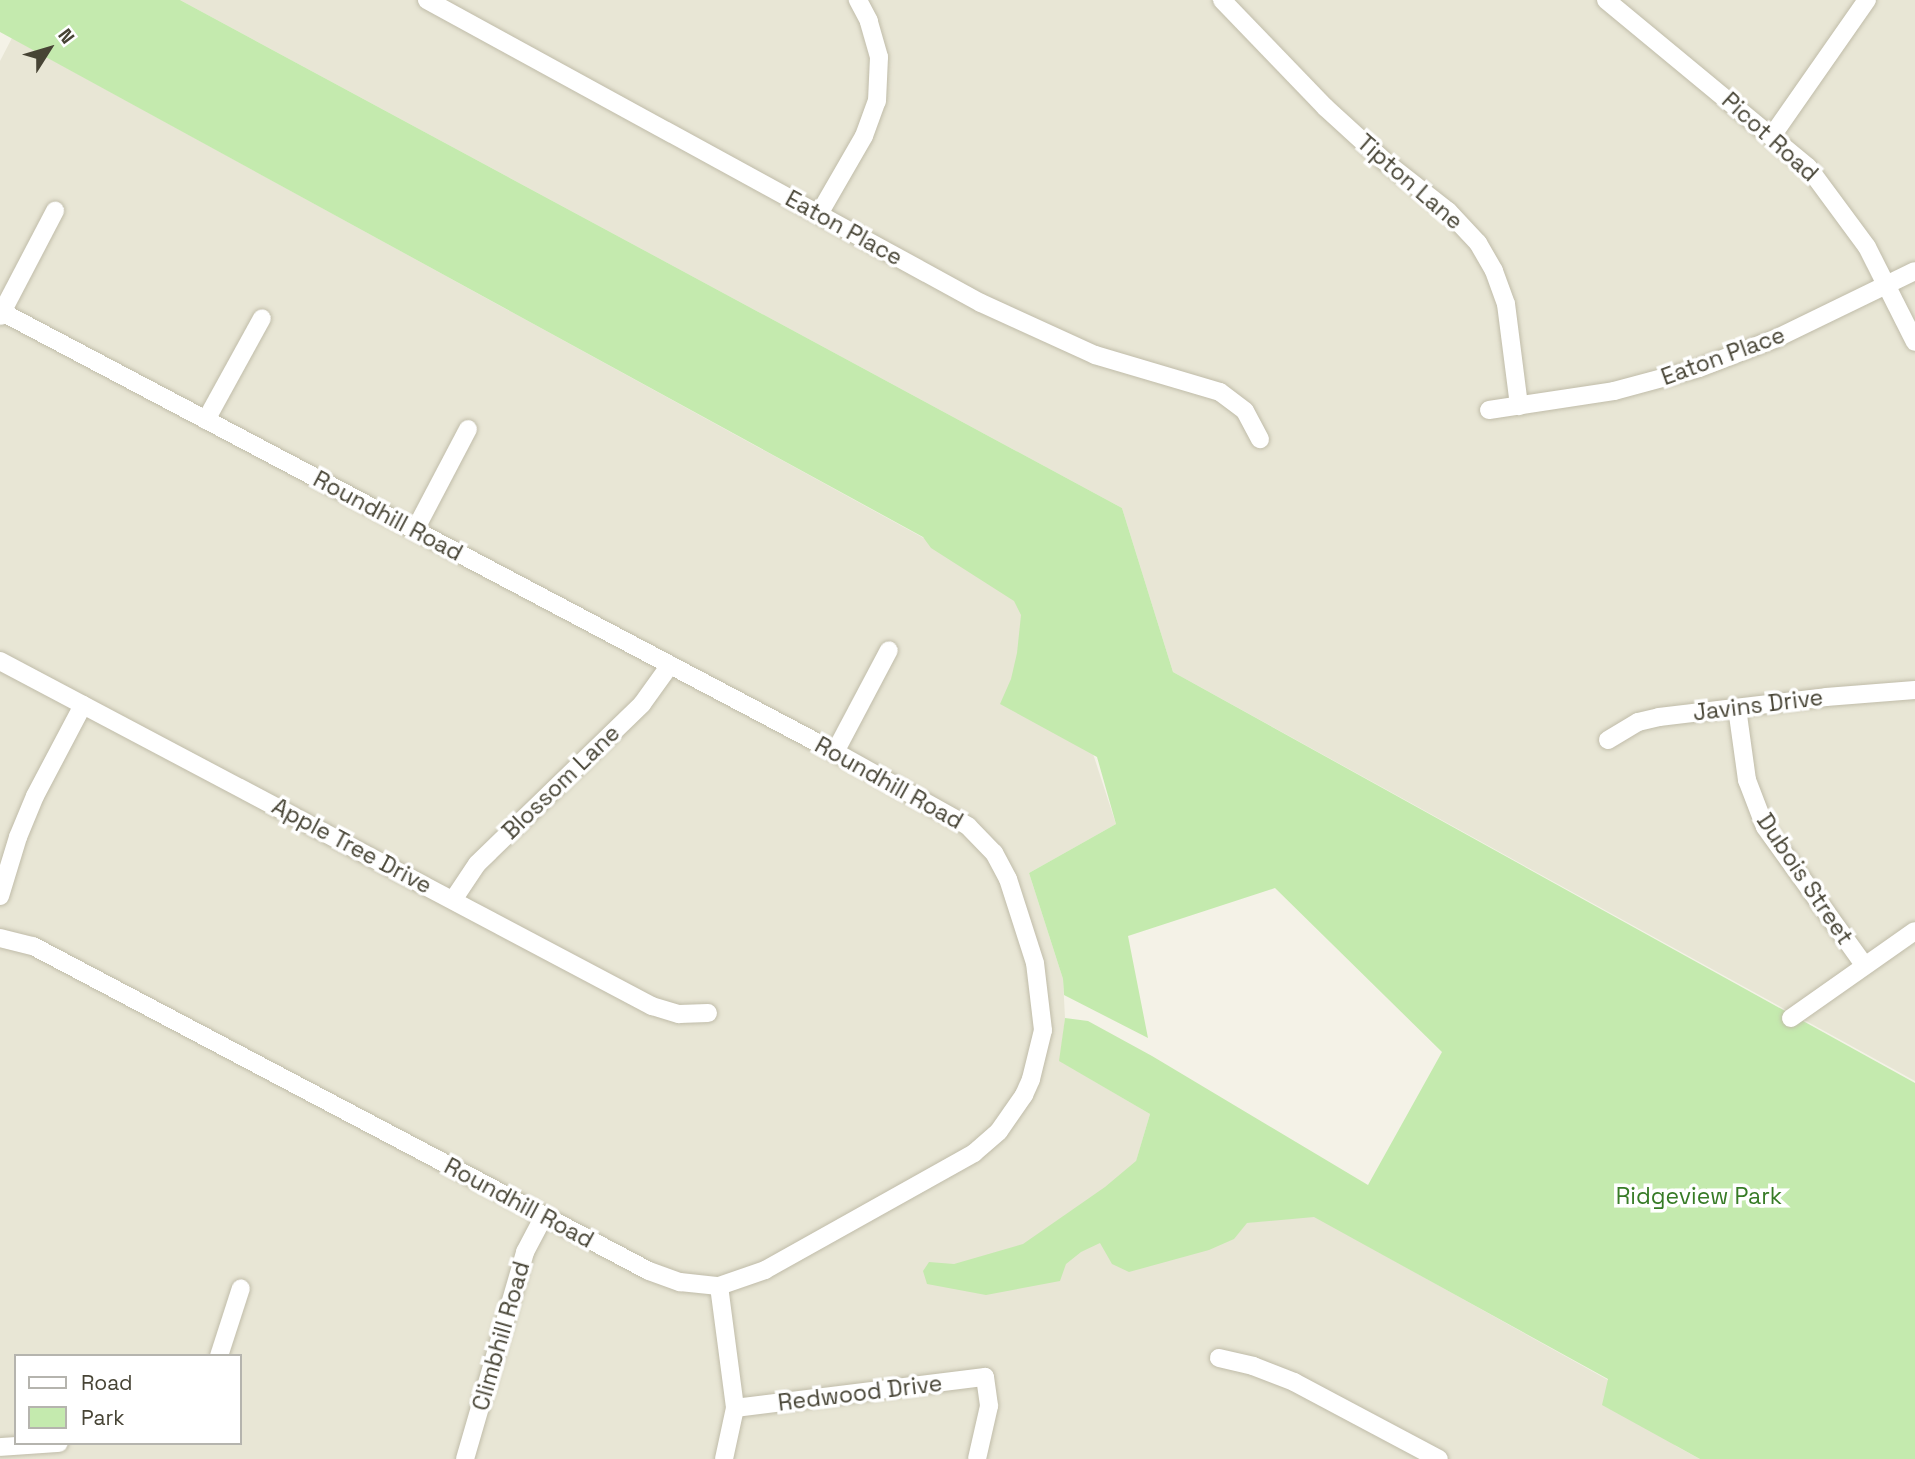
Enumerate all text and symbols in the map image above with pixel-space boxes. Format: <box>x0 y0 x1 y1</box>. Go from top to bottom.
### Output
north arrow <box>14 14 84 84</box>
text: N <box>52 23 80 49</box>
street label: Picot Road <box>1716 87 1824 187</box>
street label: Tipton Lane <box>1351 129 1469 235</box>
street label: Eaton Place <box>781 185 907 271</box>
street label: Eaton Place <box>1657 321 1789 391</box>
street label: Roundhill Road <box>309 465 467 567</box>
street label: Javins Drive <box>1691 683 1825 727</box>
street label: Blossom Lane <box>496 719 626 845</box>
street label: Roundhill Road <box>810 731 968 835</box>
street label: Apple Tree Drive <box>267 792 437 900</box>
street label: Dubois Street <box>1751 808 1859 950</box>
street label: Roundhill Road <box>440 1152 598 1254</box>
park label: Ridgeview Park <box>1616 1182 1782 1210</box>
street label: Climbhill Road <box>467 1258 535 1414</box>
legend <box>14 1354 242 1445</box>
text: Road <box>81 1369 133 1396</box>
street label: Redwood Drive <box>776 1369 944 1417</box>
text: Park <box>81 1404 125 1431</box>

